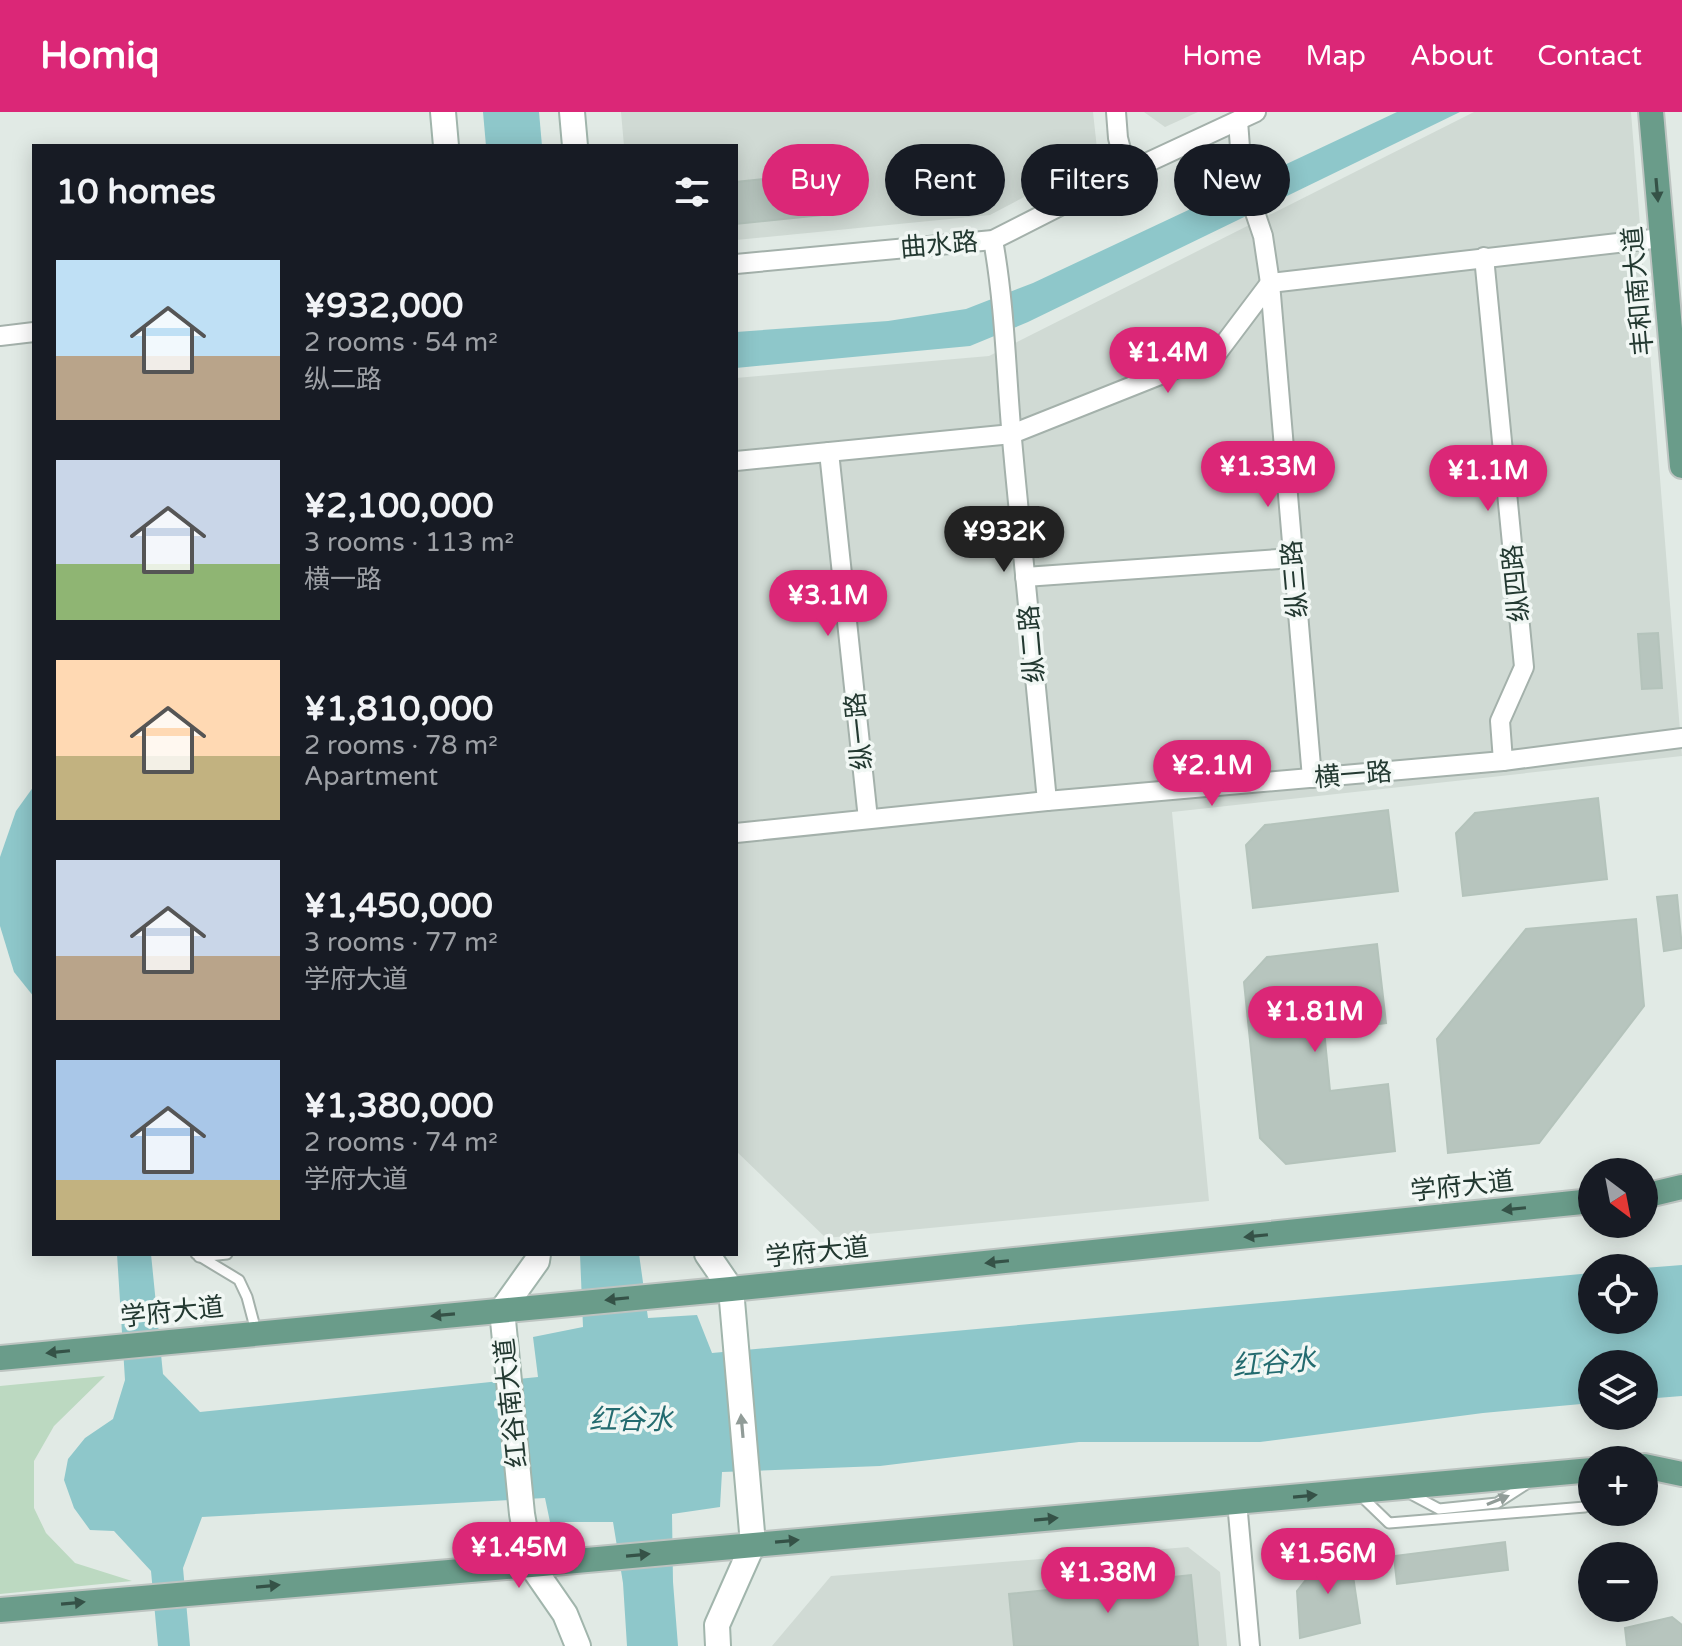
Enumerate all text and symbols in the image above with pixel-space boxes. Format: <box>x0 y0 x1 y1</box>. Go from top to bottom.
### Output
text: Homiq <box>40 33 160 79</box>
text: Home <box>1182 39 1262 73</box>
text: Map <box>1306 39 1366 73</box>
text: About <box>1410 39 1493 73</box>
text: Contact <box>1537 39 1642 73</box>
chip: Buy <box>762 144 869 216</box>
chip: Rent <box>885 144 1005 216</box>
chip: Filters <box>1021 144 1158 216</box>
chip: New <box>1174 144 1290 216</box>
icon: filters <box>670 170 714 214</box>
text: 10 homes <box>56 172 216 213</box>
one-way arrow <box>1651 178 1664 203</box>
street label: 丰和南大道 <box>1617 225 1659 357</box>
street label: 曲水路 <box>899 226 979 264</box>
text: ¥932,000 <box>304 286 463 327</box>
icon: home <box>120 292 216 388</box>
text: 2 rooms · 54 m² <box>304 327 498 358</box>
pin: ¥1.4M <box>1112 327 1224 395</box>
text: ¥1.4M <box>1127 337 1209 368</box>
text: 纵二路 <box>304 364 382 395</box>
pin: ¥1.33M <box>1203 441 1333 509</box>
pin: ¥1.1M <box>1432 445 1544 513</box>
text: ¥1.33M <box>1219 451 1317 482</box>
text: ¥1.1M <box>1447 455 1529 486</box>
text: ¥2,100,000 <box>304 486 494 527</box>
icon: home <box>120 492 216 588</box>
pin: ¥932K <box>948 506 1060 574</box>
text: ¥932K <box>962 516 1046 547</box>
text: 3 rooms · 113 m² <box>304 527 514 558</box>
street label: 纵三路 <box>1276 539 1314 619</box>
street label: 纵四路 <box>1497 543 1535 623</box>
text: 横一路 <box>304 564 382 595</box>
pin: ¥3.1M <box>772 570 884 638</box>
text: ¥3.1M <box>787 580 869 611</box>
street label: 纵二路 <box>1013 604 1051 684</box>
text: ¥1,810,000 <box>304 689 493 730</box>
street label: 纵一路 <box>840 691 878 771</box>
icon: home <box>120 692 216 788</box>
text: 2 rooms · 78 m² <box>304 730 498 761</box>
pin: ¥2.1M <box>1156 740 1268 808</box>
text: ¥2.1M <box>1171 750 1253 781</box>
street label: 横一路 <box>1313 756 1393 794</box>
text: Apartment <box>304 761 438 792</box>
text: ¥1,450,000 <box>304 886 493 927</box>
icon: home <box>120 892 216 988</box>
text: 3 rooms · 77 m² <box>304 927 498 958</box>
text: 学府大道 <box>304 964 408 995</box>
pin: ¥1.81M <box>1250 986 1380 1054</box>
text: ¥1.81M <box>1266 996 1364 1027</box>
text: ¥1,380,000 <box>304 1086 494 1127</box>
icon: home <box>120 1092 216 1188</box>
text: 2 rooms · 74 m² <box>304 1127 498 1158</box>
north arrow <box>1578 1158 1658 1238</box>
map controls <box>1578 1158 1658 1622</box>
text: 学府大道 <box>304 1164 408 1195</box>
street label: 学府大道 <box>1409 1165 1515 1207</box>
one-way arrow <box>1501 1203 1526 1216</box>
one-way arrow <box>1243 1229 1268 1242</box>
street label: 学府大道 <box>764 1231 870 1273</box>
button: locate <box>1578 1254 1658 1334</box>
one-way arrow <box>984 1256 1009 1269</box>
street label: 学府大道 <box>119 1291 225 1333</box>
one-way arrow <box>604 1293 629 1306</box>
one-way arrow <box>430 1309 455 1322</box>
street label: 红谷南大道 <box>489 1337 533 1469</box>
water label: 红谷水 <box>1231 1342 1319 1384</box>
one-way arrow <box>45 1346 70 1359</box>
button: layers <box>1578 1350 1658 1430</box>
water label: 红谷水 <box>589 1403 675 1437</box>
one-way arrow <box>736 1413 749 1438</box>
button: + <box>1578 1446 1658 1526</box>
one-way arrow <box>1293 1489 1318 1502</box>
one-way arrow <box>1486 1493 1509 1506</box>
one-way arrow <box>1034 1512 1059 1525</box>
pin: ¥1.45M <box>454 1522 584 1590</box>
pin: ¥1.56M <box>1263 1528 1393 1596</box>
text: ¥1.45M <box>470 1532 568 1563</box>
one-way arrow <box>775 1534 800 1547</box>
text: ¥1.56M <box>1279 1538 1377 1569</box>
button: − <box>1578 1542 1658 1622</box>
pin: ¥1.38M <box>1043 1547 1173 1615</box>
one-way arrow <box>626 1548 651 1561</box>
text: ¥1.38M <box>1059 1557 1157 1588</box>
one-way arrow <box>256 1580 281 1593</box>
one-way arrow <box>61 1596 86 1609</box>

